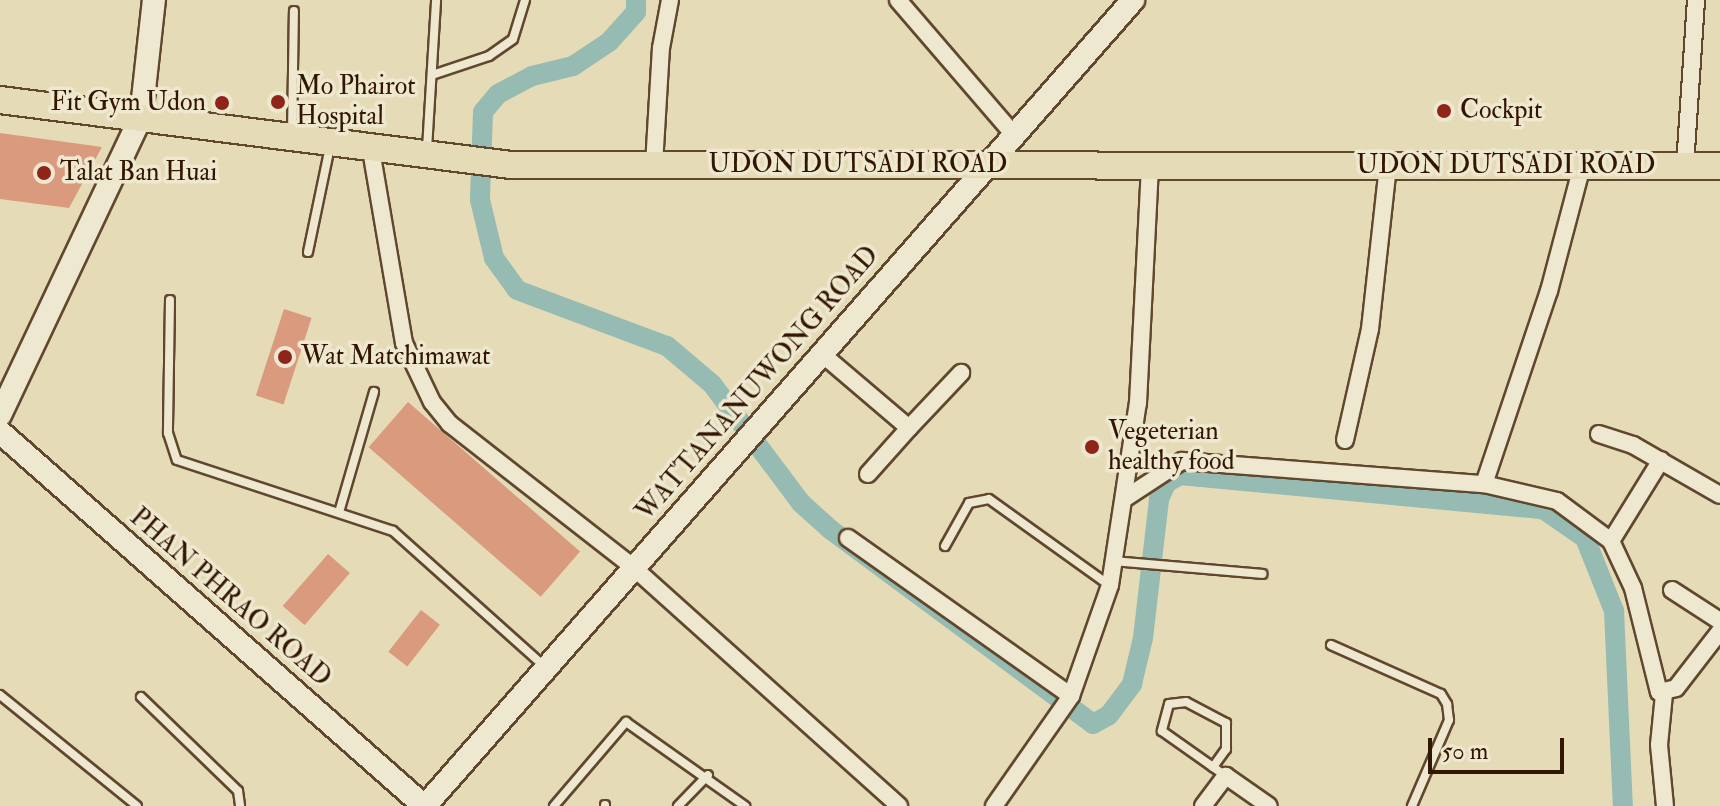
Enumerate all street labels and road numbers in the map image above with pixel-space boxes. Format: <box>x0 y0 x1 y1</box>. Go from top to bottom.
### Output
street label: UDON DUTSADI ROAD <box>708 149 1008 181</box>
street label: UDON DUTSADI ROAD <box>1356 150 1656 182</box>
street label: WATTANANUWONG ROAD <box>630 240 886 528</box>
street label: PHAN PHRAO ROAD <box>123 502 337 694</box>

